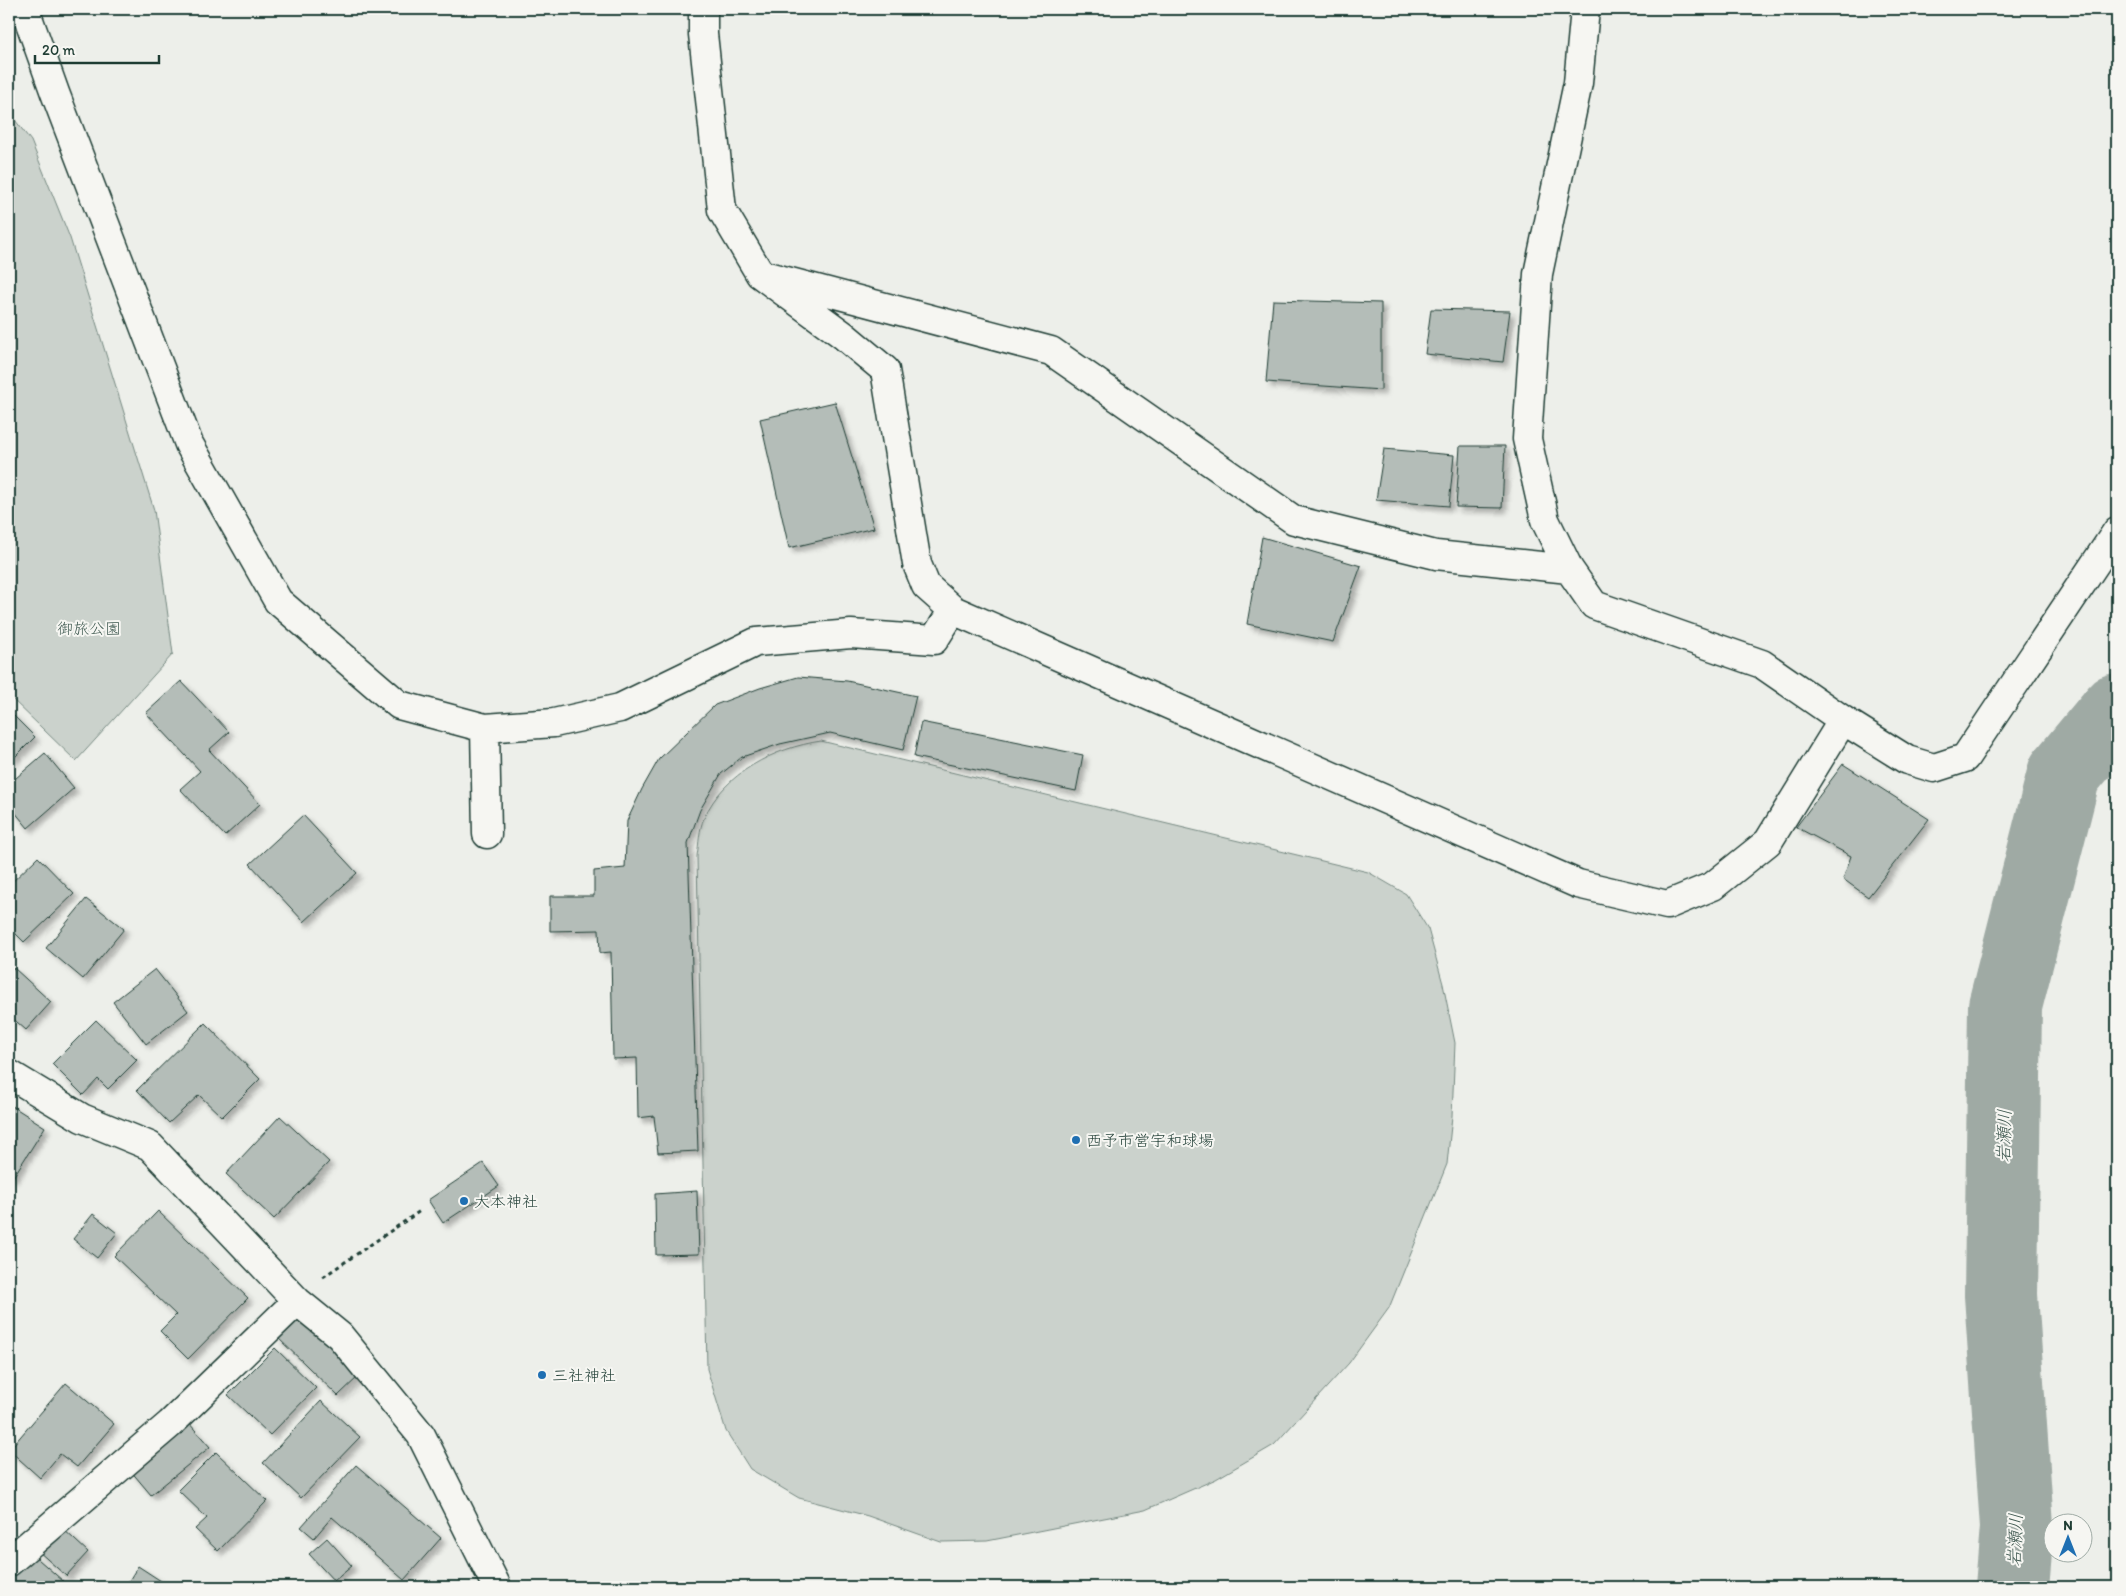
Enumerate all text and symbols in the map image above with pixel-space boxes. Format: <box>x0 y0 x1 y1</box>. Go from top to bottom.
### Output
scale bar <box>35 32 159 64</box>
text: 20 m <box>42 41 76 59</box>
park label: 御旅公園 <box>57 619 121 638</box>
water label: 岩瀬川 <box>1993 1109 2015 1163</box>
place label: 西予市営宇和球場 <box>1086 1131 1214 1150</box>
marker: 西予市営宇和球場 <box>1070 1134 1082 1146</box>
place label: 大本神社 <box>474 1192 538 1211</box>
marker: 大本神社 <box>458 1195 470 1207</box>
place label: 三社神社 <box>552 1366 616 1385</box>
marker: 三社神社 <box>536 1369 548 1381</box>
water label: 岩瀬川 <box>2003 1513 2027 1567</box>
north arrow <box>2044 1514 2094 1564</box>
text: N <box>2063 1517 2073 1534</box>

